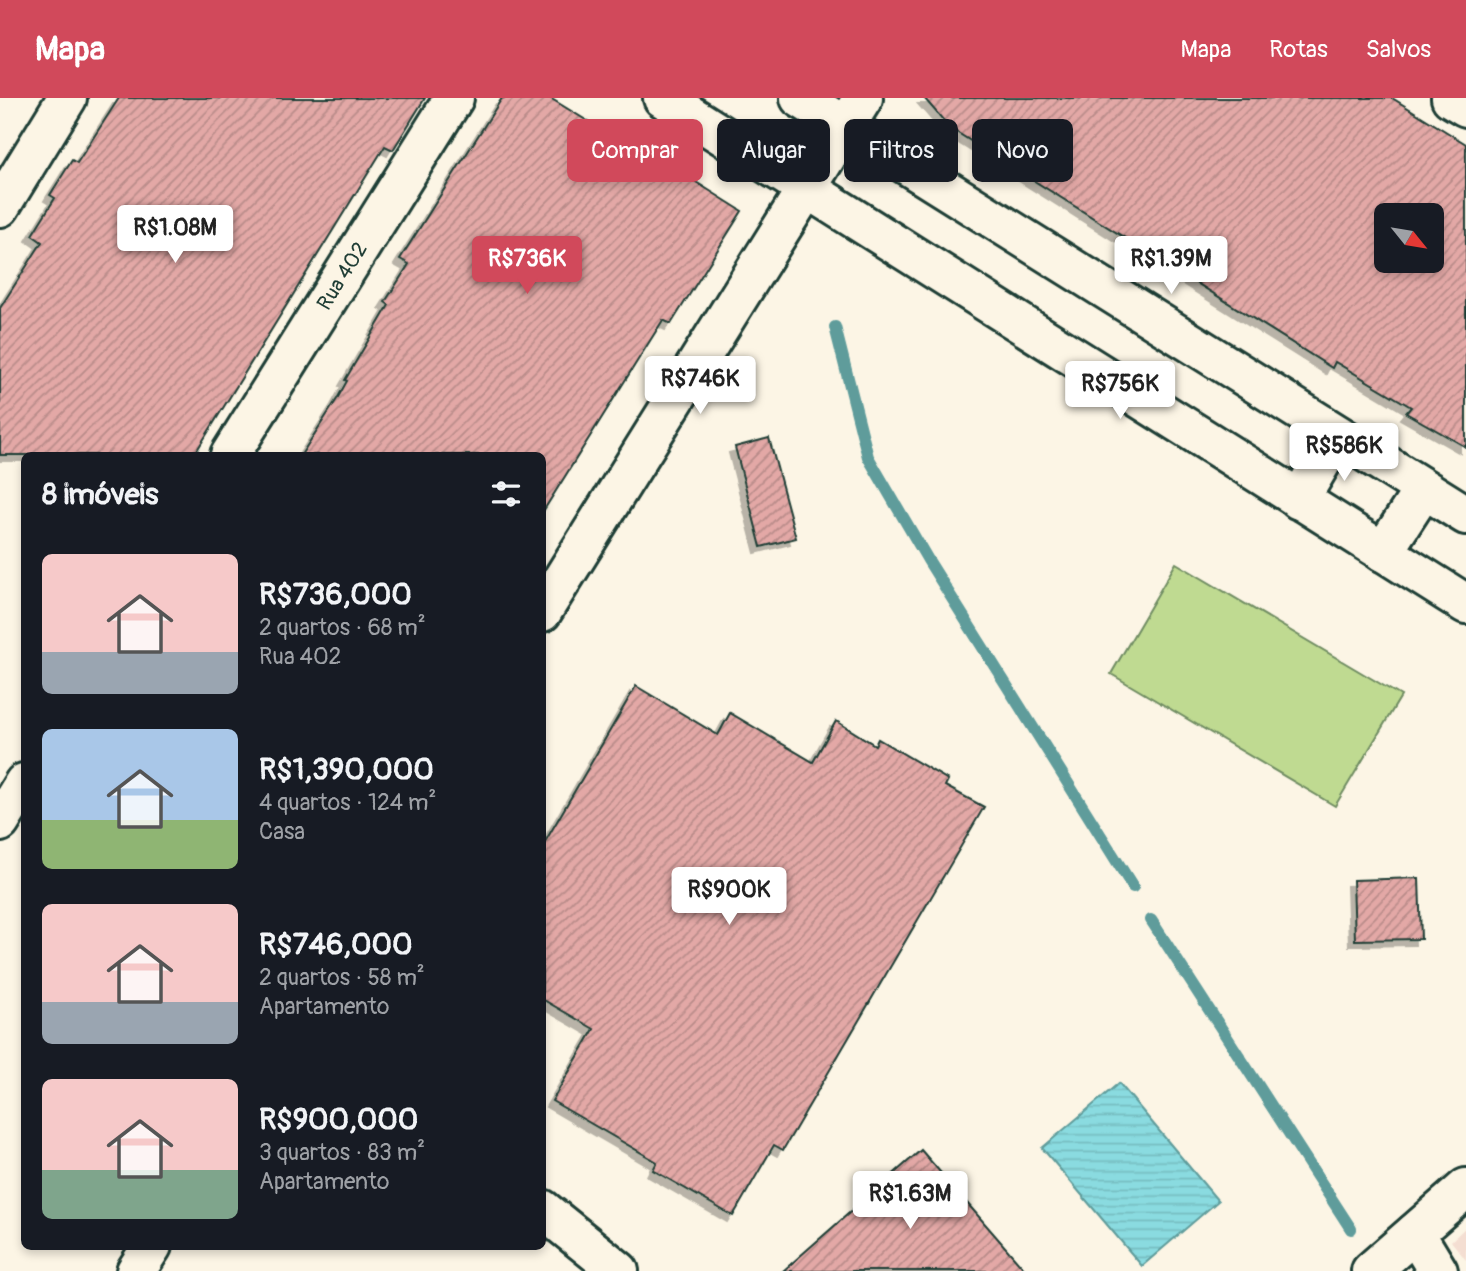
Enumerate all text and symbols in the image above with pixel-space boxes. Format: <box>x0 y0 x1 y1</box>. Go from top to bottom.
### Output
text: Mapa <box>35 29 105 70</box>
text: Mapa <box>1180 35 1231 64</box>
text: Rotas <box>1269 35 1328 64</box>
text: Salvos <box>1366 35 1431 64</box>
chip: Comprar <box>567 119 703 182</box>
chip: Alugar <box>717 119 830 182</box>
chip: Filtros <box>844 119 958 182</box>
chip: Novo <box>972 119 1073 182</box>
north arrow <box>1374 203 1444 273</box>
map controls <box>1374 203 1444 273</box>
pin: R$1.08M <box>110 206 240 265</box>
text: R$1.08M <box>133 213 217 242</box>
pin: R$736K <box>470 236 584 296</box>
pin: R$1.39M <box>1106 236 1236 296</box>
street label: Rua 402 <box>311 237 374 315</box>
text: R$736K <box>488 244 566 273</box>
text: R$1.39M <box>1130 244 1212 273</box>
pin: R$746K <box>643 356 757 416</box>
pin: R$756K <box>1063 362 1177 421</box>
text: R$746K <box>661 364 739 393</box>
text: R$756K <box>1081 369 1159 398</box>
pin: R$586K <box>1287 424 1401 483</box>
text: R$586K <box>1305 431 1383 460</box>
icon: filters <box>487 475 525 513</box>
text: 8 imóveis <box>42 476 158 513</box>
text: R$736,000 <box>259 576 412 613</box>
icon: home <box>98 582 182 666</box>
text: 2 quartos · 68 m² <box>259 613 426 642</box>
text: Rua 402 <box>259 642 341 671</box>
text: R$1,390,000 <box>259 751 434 788</box>
icon: home <box>98 757 182 841</box>
text: 4 quartos · 124 m² <box>259 788 436 817</box>
text: Casa <box>259 817 305 846</box>
pin: R$900K <box>672 868 786 927</box>
text: R$900K <box>688 875 770 904</box>
text: R$746,000 <box>259 926 412 963</box>
icon: home <box>98 932 182 1016</box>
text: 2 quartos · 58 m² <box>259 963 425 992</box>
text: Apartamento <box>259 992 389 1021</box>
text: R$900,000 <box>259 1101 418 1138</box>
icon: home <box>98 1107 182 1191</box>
text: 3 quartos · 83 m² <box>259 1138 425 1167</box>
text: Apartamento <box>259 1167 389 1196</box>
pin: R$1.63M <box>845 1172 975 1231</box>
text: R$1.63M <box>869 1179 951 1208</box>

